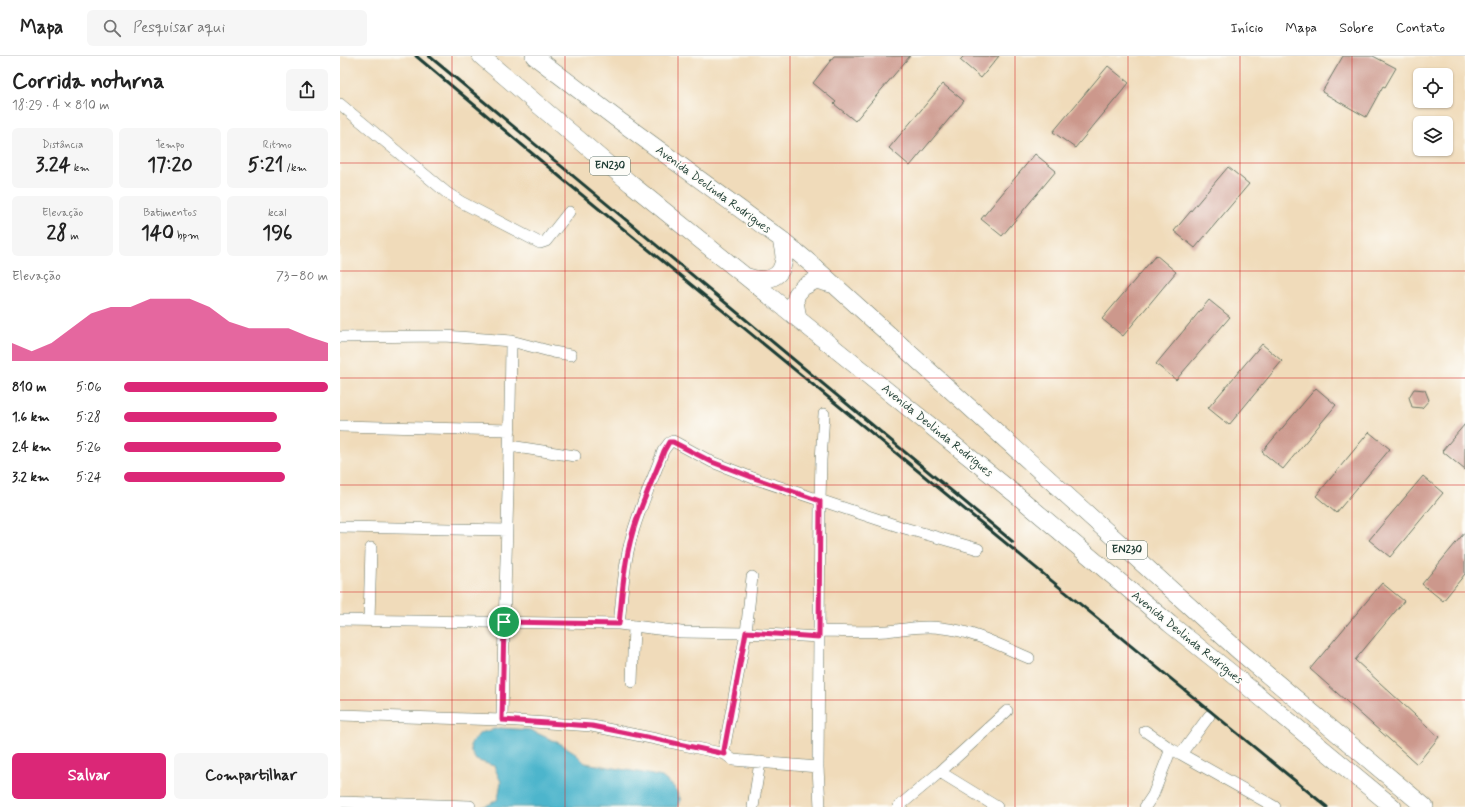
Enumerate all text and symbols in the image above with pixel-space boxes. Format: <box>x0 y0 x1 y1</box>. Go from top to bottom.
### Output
search box <box>87 10 367 46</box>
text: Mapa <box>20 15 63 40</box>
icon: search <box>101 17 123 39</box>
text: Pesquisar aqui <box>133 18 225 38</box>
text: Início <box>1230 19 1263 37</box>
text: Mapa <box>1285 19 1317 37</box>
text: Sobre <box>1339 19 1374 37</box>
text: Contato <box>1396 19 1445 37</box>
text: Corrida noturna <box>12 68 165 96</box>
map controls <box>1413 68 1453 156</box>
button: locate <box>1413 68 1453 108</box>
button: share <box>286 69 328 111</box>
text: 18:29 · 4 × 810 m <box>12 97 110 114</box>
button: layers <box>1413 116 1453 156</box>
text: Distância <box>42 138 83 152</box>
text: Tempo <box>155 138 185 152</box>
text: Ritmo <box>263 138 292 152</box>
street label: Avenida Deolinda Rodrigues <box>652 143 774 238</box>
text: 3.24 <box>36 152 71 179</box>
text: 17:20 <box>147 152 193 179</box>
text: 5:21 <box>248 152 283 179</box>
road number: EN230 <box>590 157 630 175</box>
text: km <box>71 161 90 175</box>
text: /km <box>283 161 307 175</box>
text: Elevação <box>42 206 83 220</box>
text: Batimentos <box>143 206 197 220</box>
text: kcal <box>268 206 287 220</box>
text: 28 <box>46 220 67 247</box>
text: 140 <box>141 220 174 247</box>
text: 196 <box>262 220 292 247</box>
text: m <box>67 229 79 243</box>
text: bpm <box>174 229 199 243</box>
text: Elevação <box>12 268 61 285</box>
text: 73–80 m <box>276 268 328 285</box>
text: 810 m <box>12 379 47 396</box>
text: 5:06 <box>76 379 102 396</box>
street label: Avenida Deolinda Rodrigues <box>878 381 997 481</box>
text: 1.6 km <box>12 409 50 426</box>
text: 5:28 <box>76 409 101 426</box>
text: 2.4 km <box>12 439 51 456</box>
text: 5:26 <box>76 439 101 456</box>
text: 3.2 km <box>12 469 49 486</box>
text: 5:24 <box>76 469 102 486</box>
road number: EN230 <box>1107 541 1147 559</box>
street label: Avenida Deolinda Rodrigues <box>1128 588 1247 688</box>
pin <box>487 605 521 639</box>
icon: arrive <box>493 611 515 633</box>
button: Salvar <box>12 753 166 799</box>
button: Compartilhar <box>174 753 328 799</box>

